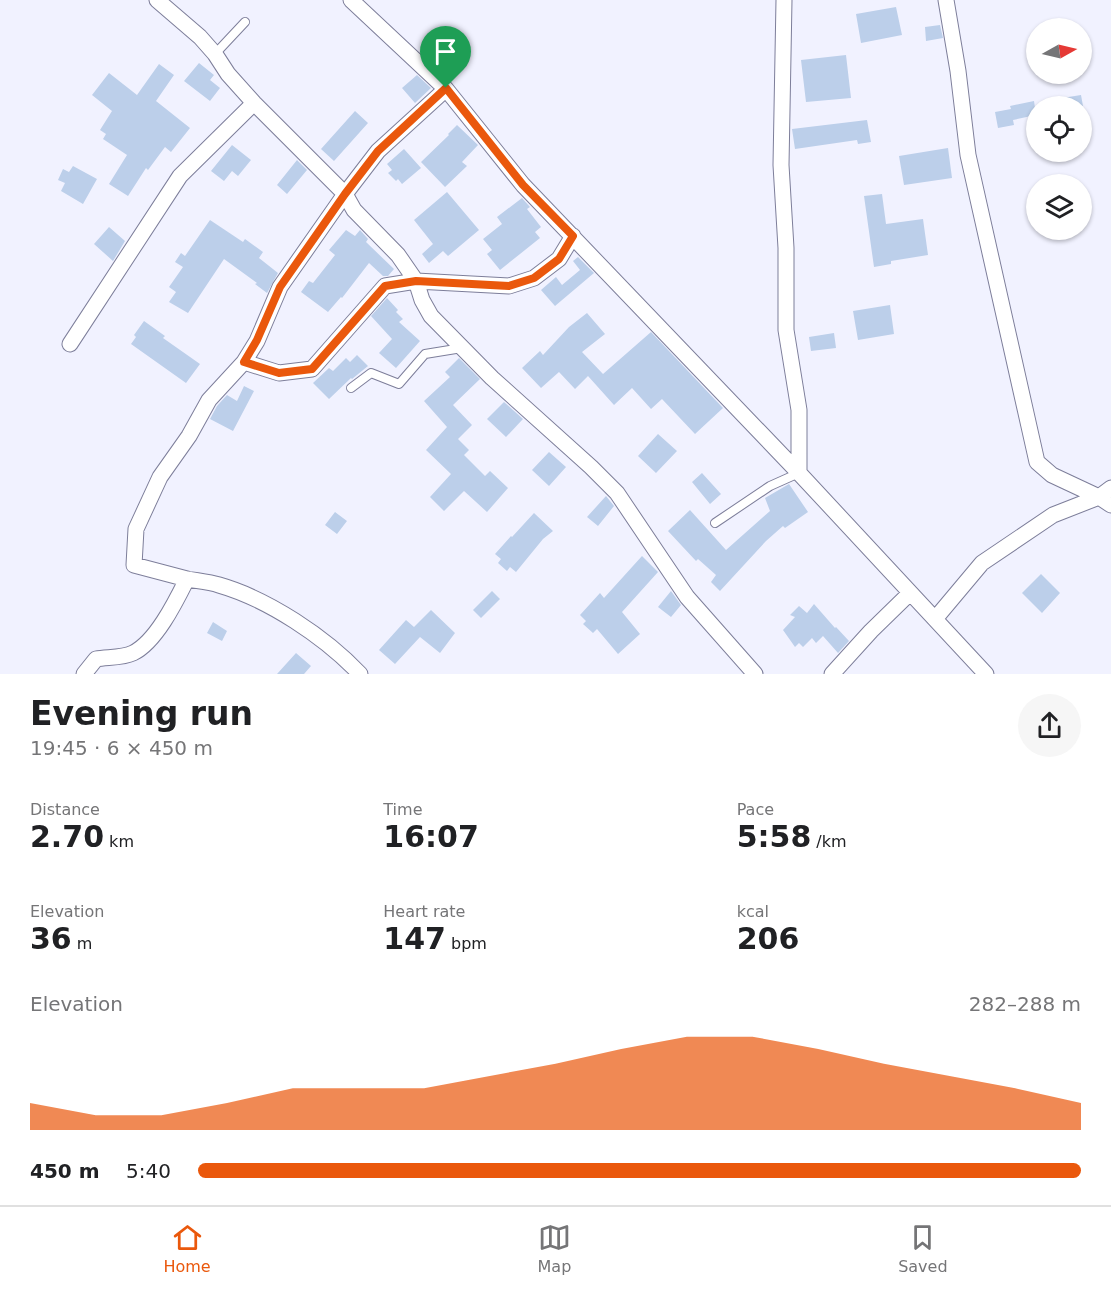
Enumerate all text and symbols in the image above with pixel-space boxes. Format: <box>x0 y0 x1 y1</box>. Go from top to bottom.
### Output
north arrow <box>1026 18 1092 84</box>
map controls <box>1026 18 1092 240</box>
pin <box>420 26 471 88</box>
icon: arrive <box>429 35 462 68</box>
button: locate <box>1026 96 1092 162</box>
button: layers <box>1026 174 1092 240</box>
text: Evening run <box>30 694 253 733</box>
button: share <box>1018 694 1081 757</box>
text: 19:45 · 6 × 450 m <box>30 736 213 760</box>
text: Distance <box>30 800 100 819</box>
text: Time <box>383 800 422 819</box>
text: Pace <box>737 800 774 819</box>
text: 2.70 <box>30 819 104 854</box>
text: 16:07 <box>383 819 479 854</box>
text: 5:58 <box>737 819 811 854</box>
text: km <box>104 832 134 851</box>
text: /km <box>811 832 847 851</box>
text: Elevation <box>30 902 104 921</box>
text: Heart rate <box>383 902 465 921</box>
text: kcal <box>737 902 769 921</box>
text: 36 <box>30 921 72 956</box>
text: 147 <box>383 921 446 956</box>
text: 206 <box>737 921 799 956</box>
text: m <box>72 934 92 953</box>
text: bpm <box>446 934 487 953</box>
text: Elevation <box>30 992 123 1016</box>
text: 282–288 m <box>969 992 1081 1016</box>
text: 450 m <box>30 1159 100 1183</box>
text: 5:40 <box>126 1159 171 1183</box>
tab: Home <box>163 1221 211 1276</box>
tab: Map <box>538 1221 571 1276</box>
tab: Saved <box>898 1221 948 1276</box>

